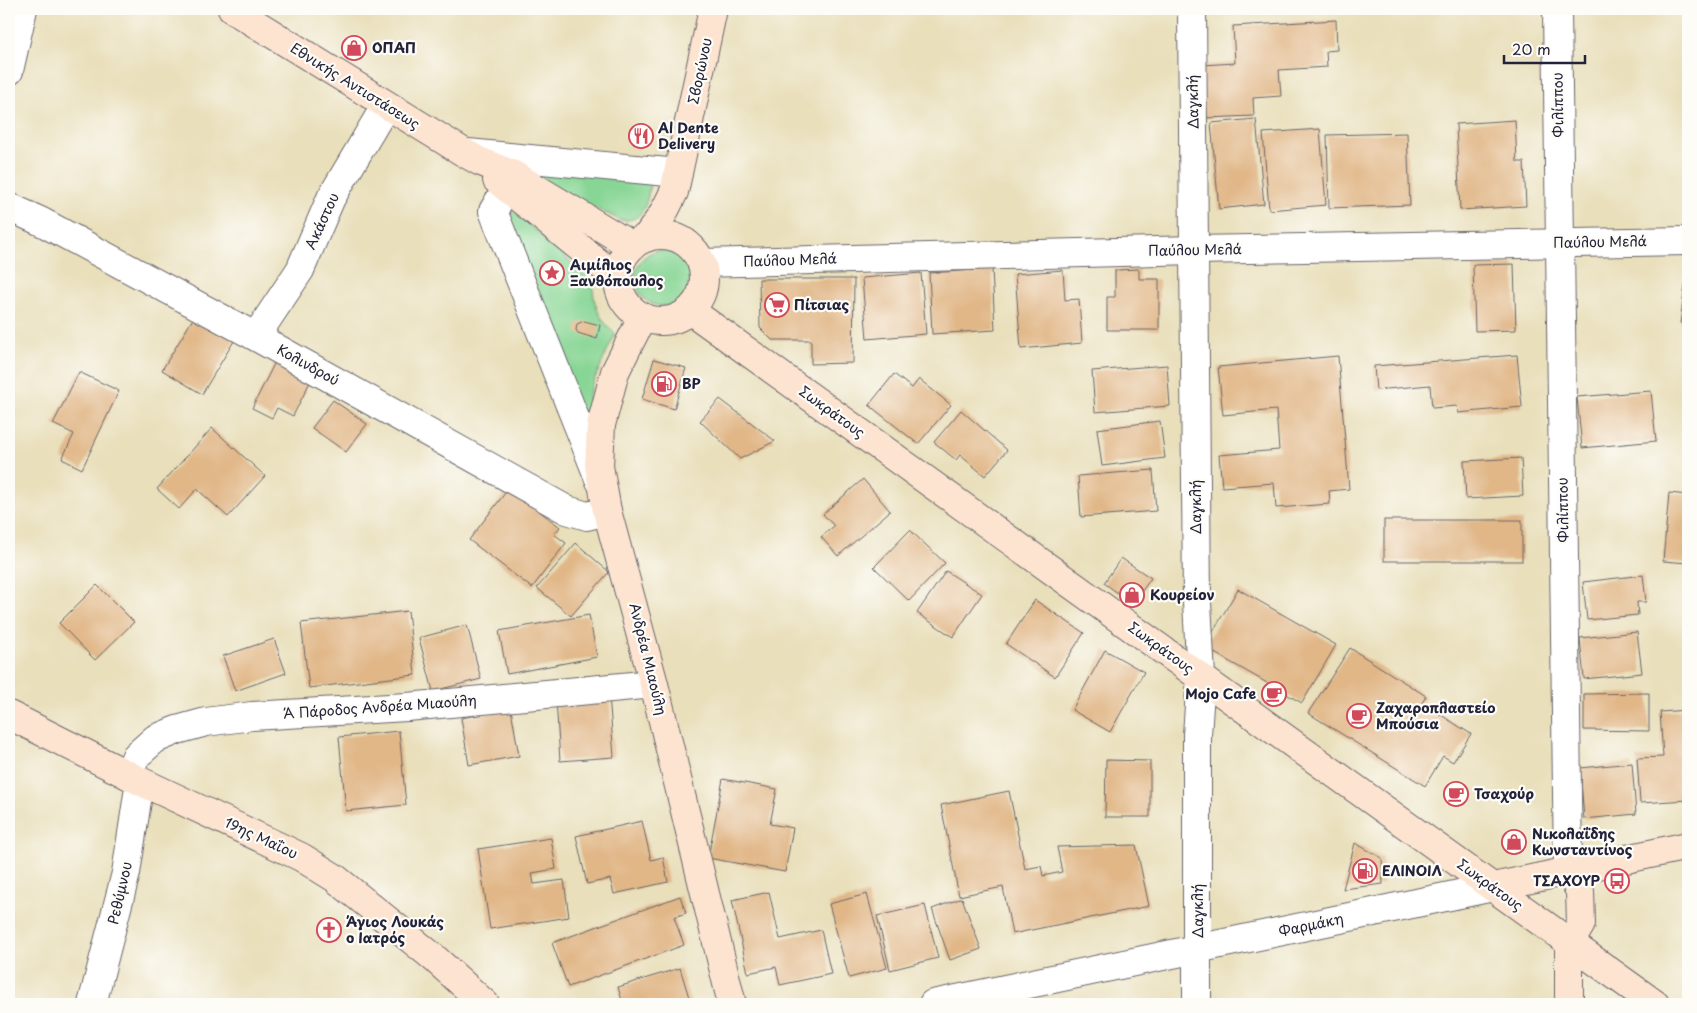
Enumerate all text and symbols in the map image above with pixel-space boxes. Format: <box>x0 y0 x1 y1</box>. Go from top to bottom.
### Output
scale bar <box>1504 32 1586 64</box>
shop icon: ΟΠΑΠ <box>341 35 367 61</box>
street label: Σβορώνου <box>682 36 717 106</box>
street label: Εθνικής Αντιστάσεως <box>287 37 424 134</box>
place label: ΟΠΑΠ <box>372 37 416 58</box>
text: 20 m <box>1512 37 1551 60</box>
street label: Φιλίππου <box>1546 72 1569 138</box>
street label: Δαγκλή <box>1182 75 1203 129</box>
place label: Al Dente Delivery <box>657 117 719 154</box>
restaurant icon: Al Dente Delivery <box>628 123 654 149</box>
street label: Ακάστου <box>299 189 344 253</box>
street label: Παύλου Μελά <box>1553 230 1647 253</box>
street label: Παύλου Μελά <box>1148 238 1242 261</box>
street label: Παύλου Μελά <box>743 247 837 272</box>
place label: Αιμίλιος Ξανθόπουλος <box>570 254 664 291</box>
place icon: Αιμίλιος Ξανθόπουλος <box>539 260 565 286</box>
supermarket icon: Πίτσιας <box>764 292 790 318</box>
place label: Πίτσιας <box>794 294 849 315</box>
street label: Κολινδρού <box>273 339 343 390</box>
fuel station icon: BP <box>651 371 677 397</box>
place label: BP <box>682 373 701 394</box>
street label: Σωκράτους <box>795 381 869 443</box>
street label: Φιλίππου <box>1551 477 1574 543</box>
street label: Δαγκλή <box>1185 480 1206 534</box>
shop icon: Κουρείον <box>1119 582 1145 608</box>
place label: Κουρείον <box>1150 584 1215 605</box>
street label: Ανδρέα Μιαούλη <box>624 601 673 717</box>
street label: Σωκράτους <box>1124 617 1198 679</box>
cafe icon: Mojo Cafe <box>1261 681 1287 707</box>
place label: Mojo Cafe <box>1185 683 1256 704</box>
street label: Α΄ Πάροδος Ανδρέα Μιαούλη <box>282 689 477 724</box>
place label: Ζαχαροπλαστείο Μπούσια <box>1376 697 1496 734</box>
cafe icon: Ζαχαροπλαστείο Μπούσια <box>1346 703 1372 729</box>
cafe icon: Τσαχούρ <box>1443 781 1469 807</box>
place label: Τσαχούρ <box>1474 783 1534 804</box>
street label: 19ης Μαΐου <box>221 811 301 864</box>
place label: Νικολαΐδης Κωνσταντίνος <box>1532 823 1633 860</box>
shop icon: Νικολαΐδης Κωνσταντίνος <box>1501 829 1527 855</box>
street label: Σωκράτους <box>1453 854 1527 916</box>
fuel station icon: ΕΛΙΝΟΙΛ <box>1352 858 1378 884</box>
street label: Ρεθύμνου <box>102 859 137 926</box>
place label: ΕΛΙΝΟΙΛ <box>1382 860 1443 881</box>
bus stop icon: ΤΣΑΧΟΥΡ <box>1604 868 1630 894</box>
place label: ΤΣΑΧΟΥΡ <box>1533 870 1601 891</box>
street label: Δαγκλή <box>1187 884 1208 938</box>
street label: Φαρμάκη <box>1277 907 1345 942</box>
place label: Άγιος Λουκάς ο Ιατρός <box>346 911 444 948</box>
church icon: Άγιος Λουκάς ο Ιατρός <box>316 917 342 943</box>

